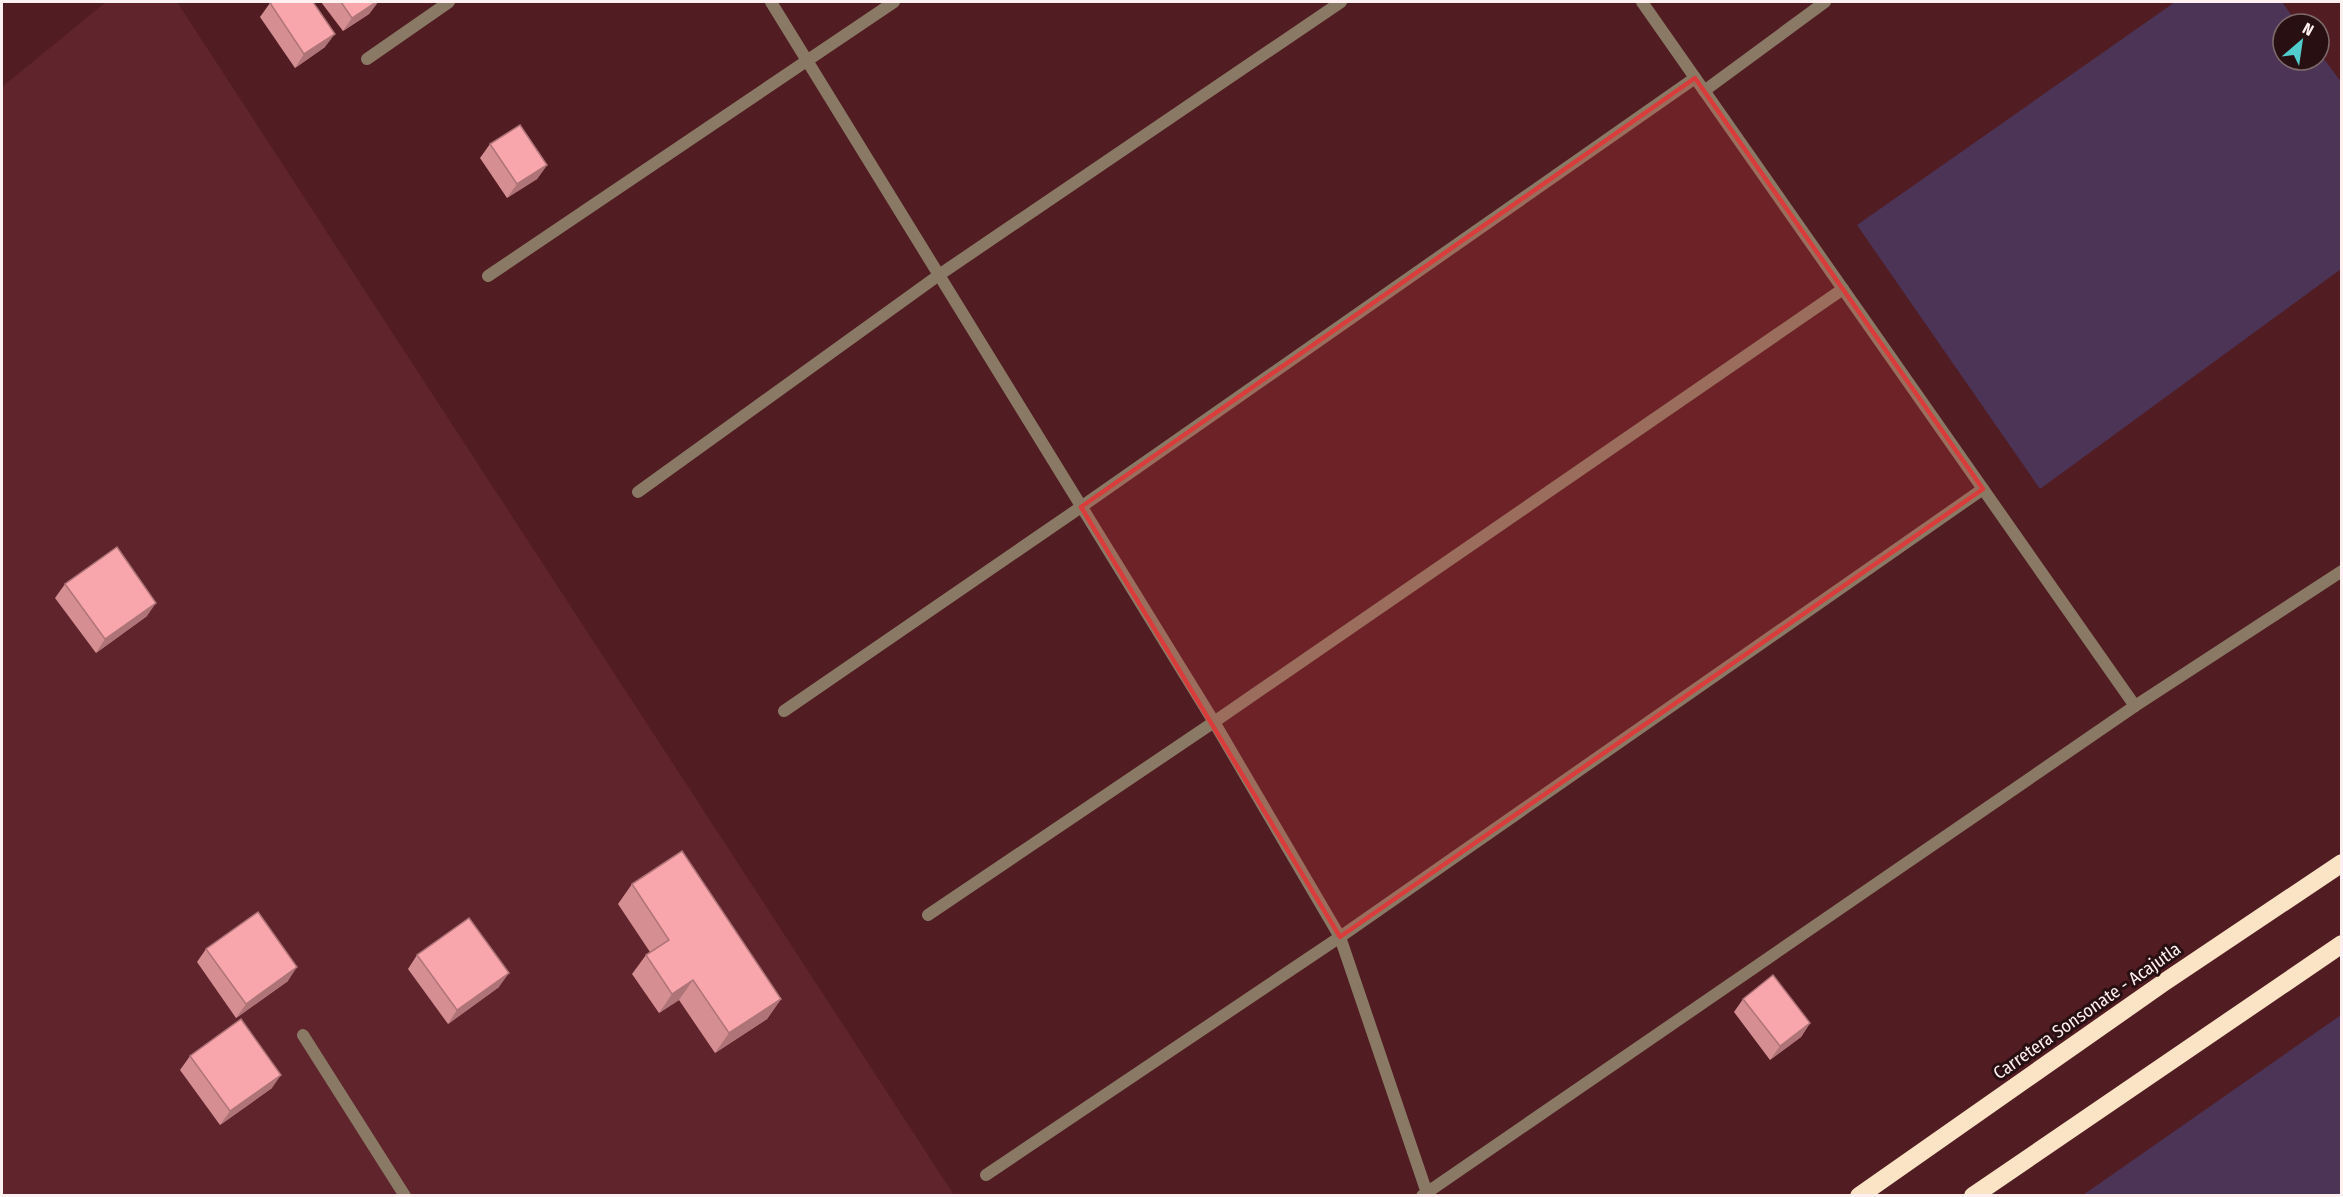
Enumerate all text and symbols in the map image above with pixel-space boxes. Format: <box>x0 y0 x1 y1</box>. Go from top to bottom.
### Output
north arrow <box>2271 12 2331 72</box>
text: N <box>2299 19 2317 40</box>
street label: Carretera Sonsonate - Acajutla <box>1989 938 2185 1084</box>

